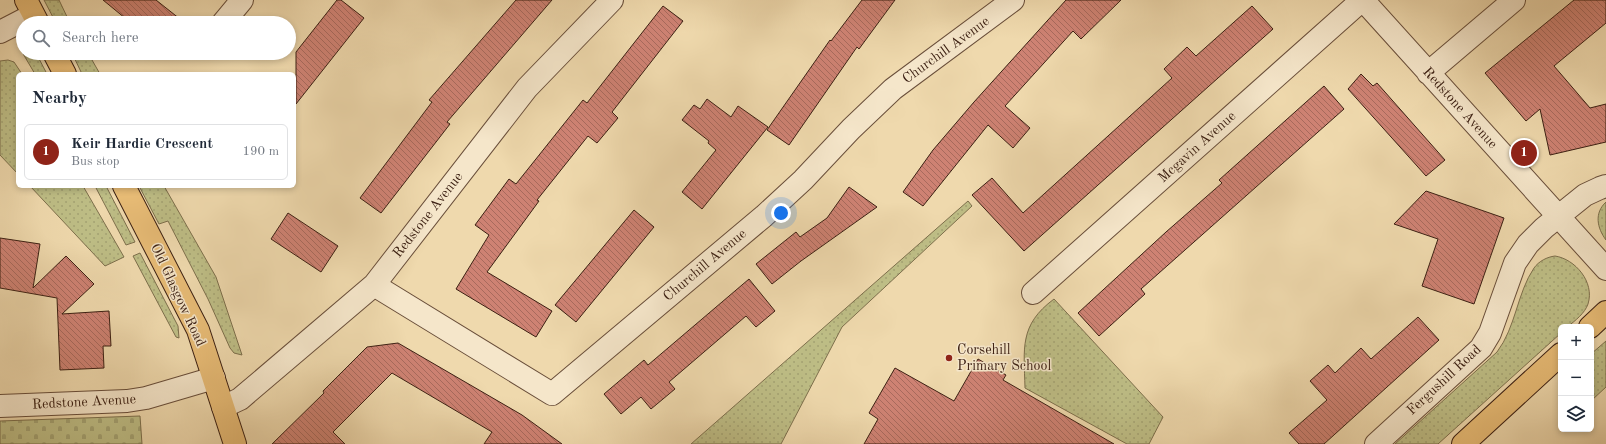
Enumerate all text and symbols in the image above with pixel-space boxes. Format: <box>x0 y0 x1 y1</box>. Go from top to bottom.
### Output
street label: Churchill Avenue <box>900 14 992 86</box>
search box <box>16 16 296 60</box>
icon: search <box>30 27 52 49</box>
text: Search here <box>62 31 139 46</box>
street label: Redstone Avenue <box>1420 65 1500 151</box>
text: Nearby <box>32 90 87 107</box>
street label: Mcgavin Avenue <box>1156 109 1238 185</box>
text: Keir Hardie Crescent <box>71 137 213 152</box>
pin: 1 <box>1511 138 1537 168</box>
text: 1 <box>42 145 50 158</box>
text: 190 m <box>242 145 279 158</box>
text: Bus stop <box>71 155 120 168</box>
street label: Redstone Avenue <box>390 170 466 260</box>
your location <box>771 203 791 223</box>
street label: Churchill Avenue <box>661 226 749 304</box>
street label: Old Glasgow Road <box>148 241 208 349</box>
map controls <box>1558 324 1594 432</box>
button: + <box>1558 324 1594 360</box>
street label: Fergushill Road <box>1404 342 1484 418</box>
place label: Corsehill Primary School <box>957 343 1051 373</box>
marker: Corsehill Primary School <box>944 353 954 363</box>
button: − <box>1558 360 1594 396</box>
street label: Redstone Avenue <box>32 392 136 412</box>
button: layers <box>1558 396 1594 432</box>

